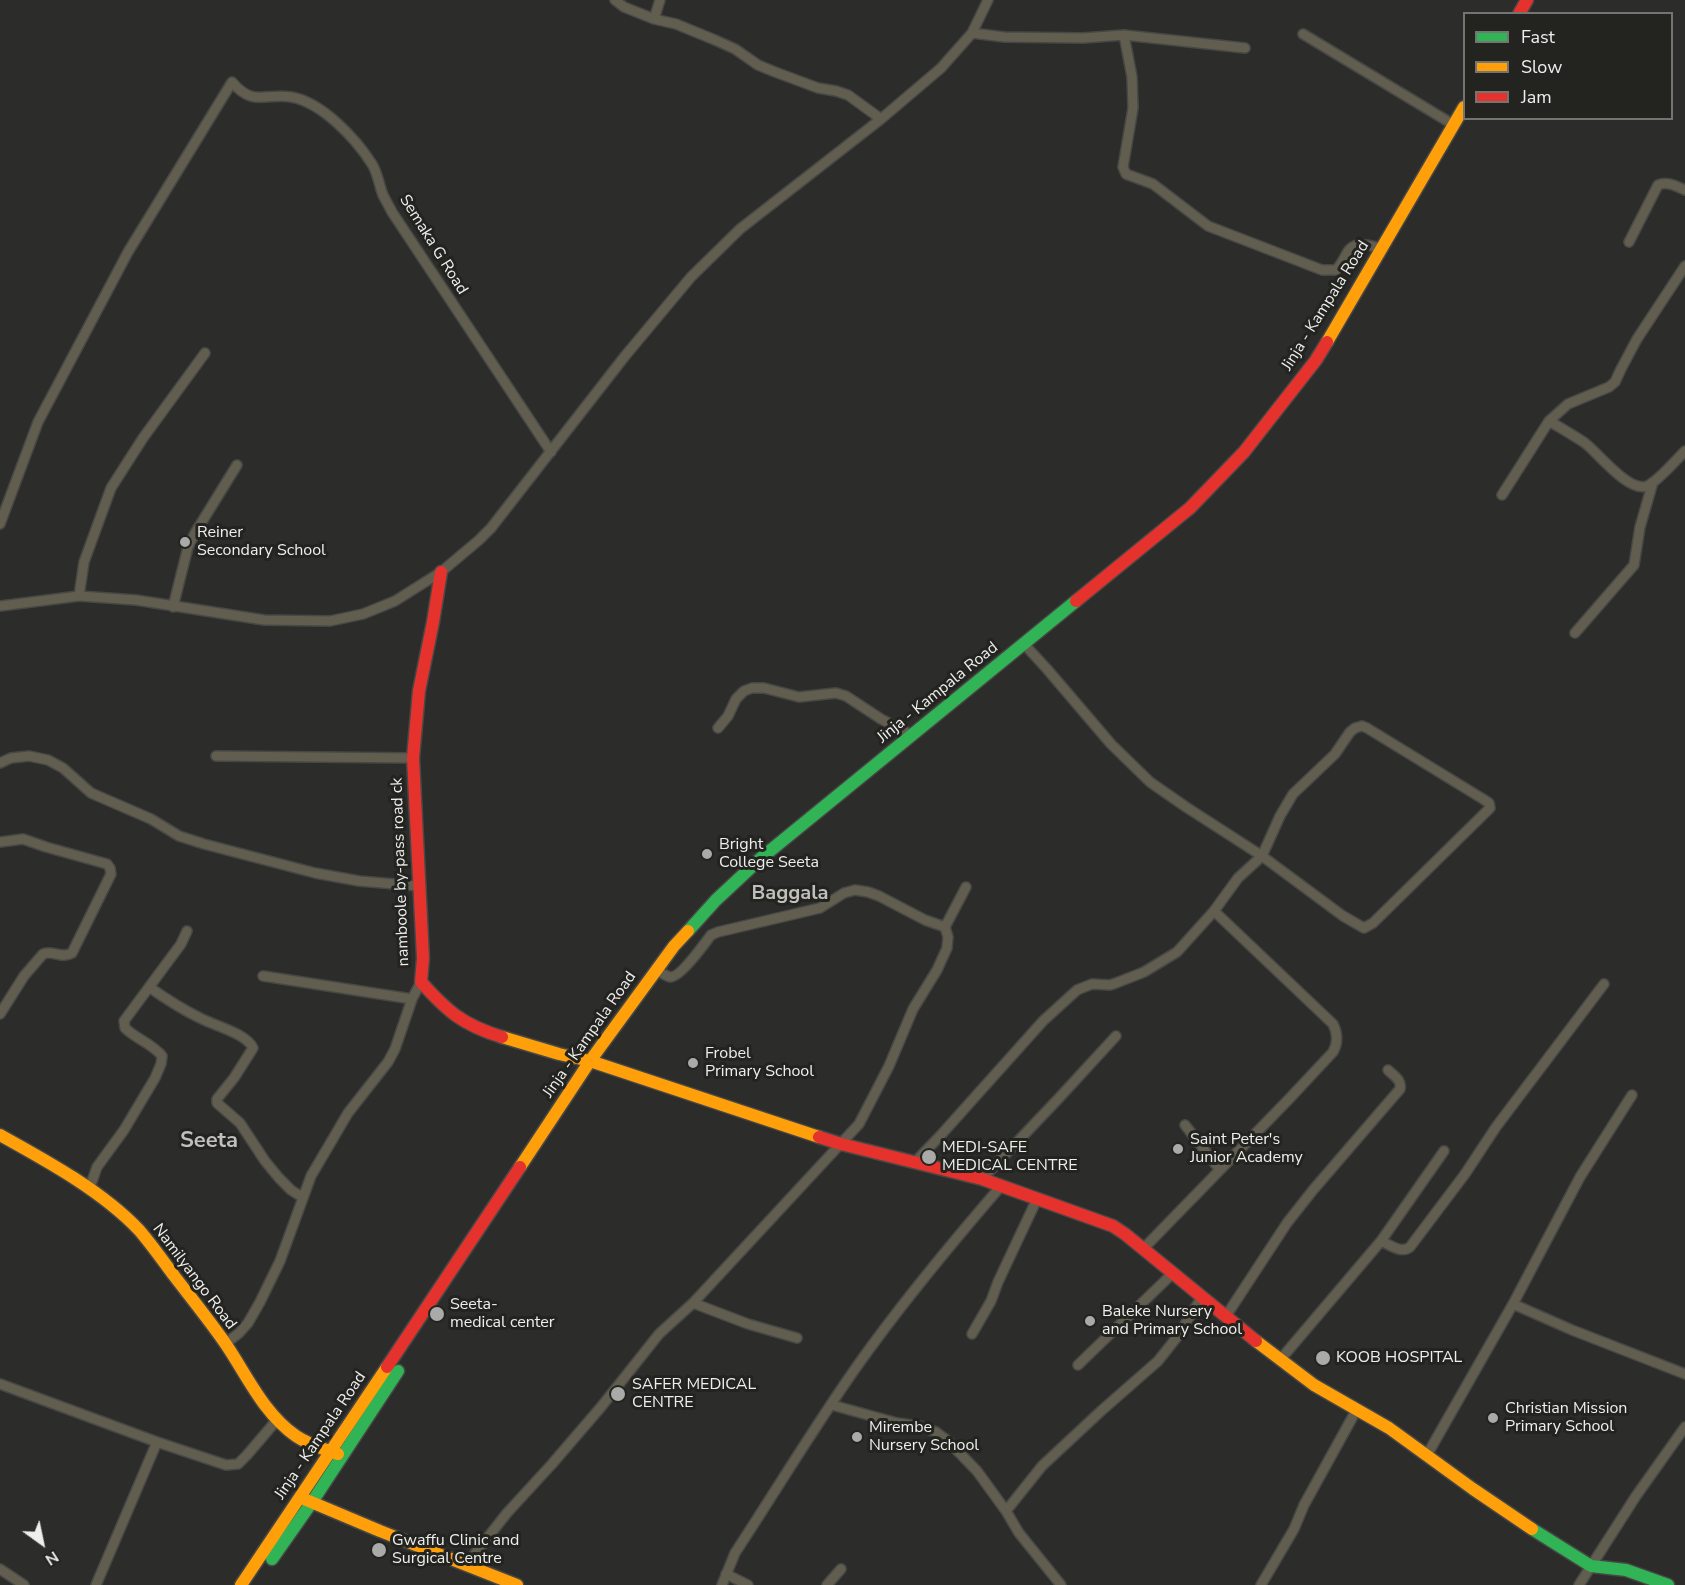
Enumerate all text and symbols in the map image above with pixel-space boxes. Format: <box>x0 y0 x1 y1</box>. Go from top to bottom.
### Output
legend <box>1463 12 1673 120</box>
text: Fast <box>1521 25 1555 49</box>
text: Slow <box>1521 55 1562 79</box>
text: Jam <box>1521 85 1552 109</box>
street label: Semaka G Road <box>395 192 471 298</box>
street label: Jinja - Kampala Road <box>1278 237 1374 375</box>
place label: Reiner Secondary School <box>197 523 326 561</box>
marker: Reiner Secondary School <box>178 535 192 549</box>
street label: Jinja - Kampala Road <box>874 638 1002 748</box>
street label: namboole by-pass road ck <box>388 777 414 967</box>
place label: Bright College Seeta <box>719 835 819 873</box>
marker: Bright College Seeta <box>700 847 714 861</box>
district label: Baggala <box>751 882 829 906</box>
street label: Jinja - Kampala Road <box>539 968 641 1102</box>
place label: Frobel Primary School <box>705 1044 814 1082</box>
marker: Frobel Primary School <box>686 1056 700 1070</box>
district label: Seeta <box>180 1129 238 1155</box>
place label: Saint Peter's Junior Academy <box>1190 1130 1303 1168</box>
place label: MEDI-SAFE MEDICAL CENTRE <box>942 1138 1078 1176</box>
marker: Saint Peter's Junior Academy <box>1171 1142 1185 1156</box>
marker: MEDI-SAFE MEDICAL CENTRE <box>920 1148 938 1166</box>
street label: Namilyango Road <box>148 1220 240 1334</box>
place label: Seeta- medical center <box>450 1295 555 1333</box>
place label: Baleke Nursery and Primary School <box>1102 1302 1242 1340</box>
marker: Seeta- medical center <box>428 1305 446 1323</box>
marker: Baleke Nursery and Primary School <box>1083 1314 1097 1328</box>
place label: KOOB HOSPITAL <box>1336 1348 1462 1368</box>
marker: KOOB HOSPITAL <box>1314 1349 1332 1367</box>
street label: Jinja - Kampala Road <box>271 1369 371 1503</box>
place label: SAFER MEDICAL CENTRE <box>632 1375 756 1413</box>
marker: SAFER MEDICAL CENTRE <box>609 1385 627 1403</box>
place label: Christian Mission Primary School <box>1505 1399 1627 1437</box>
marker: Christian Mission Primary School <box>1486 1411 1500 1425</box>
place label: Mirembe Nursery School <box>869 1418 979 1456</box>
marker: Mirembe Nursery School <box>850 1430 864 1444</box>
north arrow <box>12 1513 72 1573</box>
place label: Gwaffu Clinic and Surgical Centre <box>392 1531 519 1569</box>
marker: Gwaffu Clinic and Surgical Centre <box>370 1541 388 1559</box>
text: N <box>41 1546 63 1571</box>

